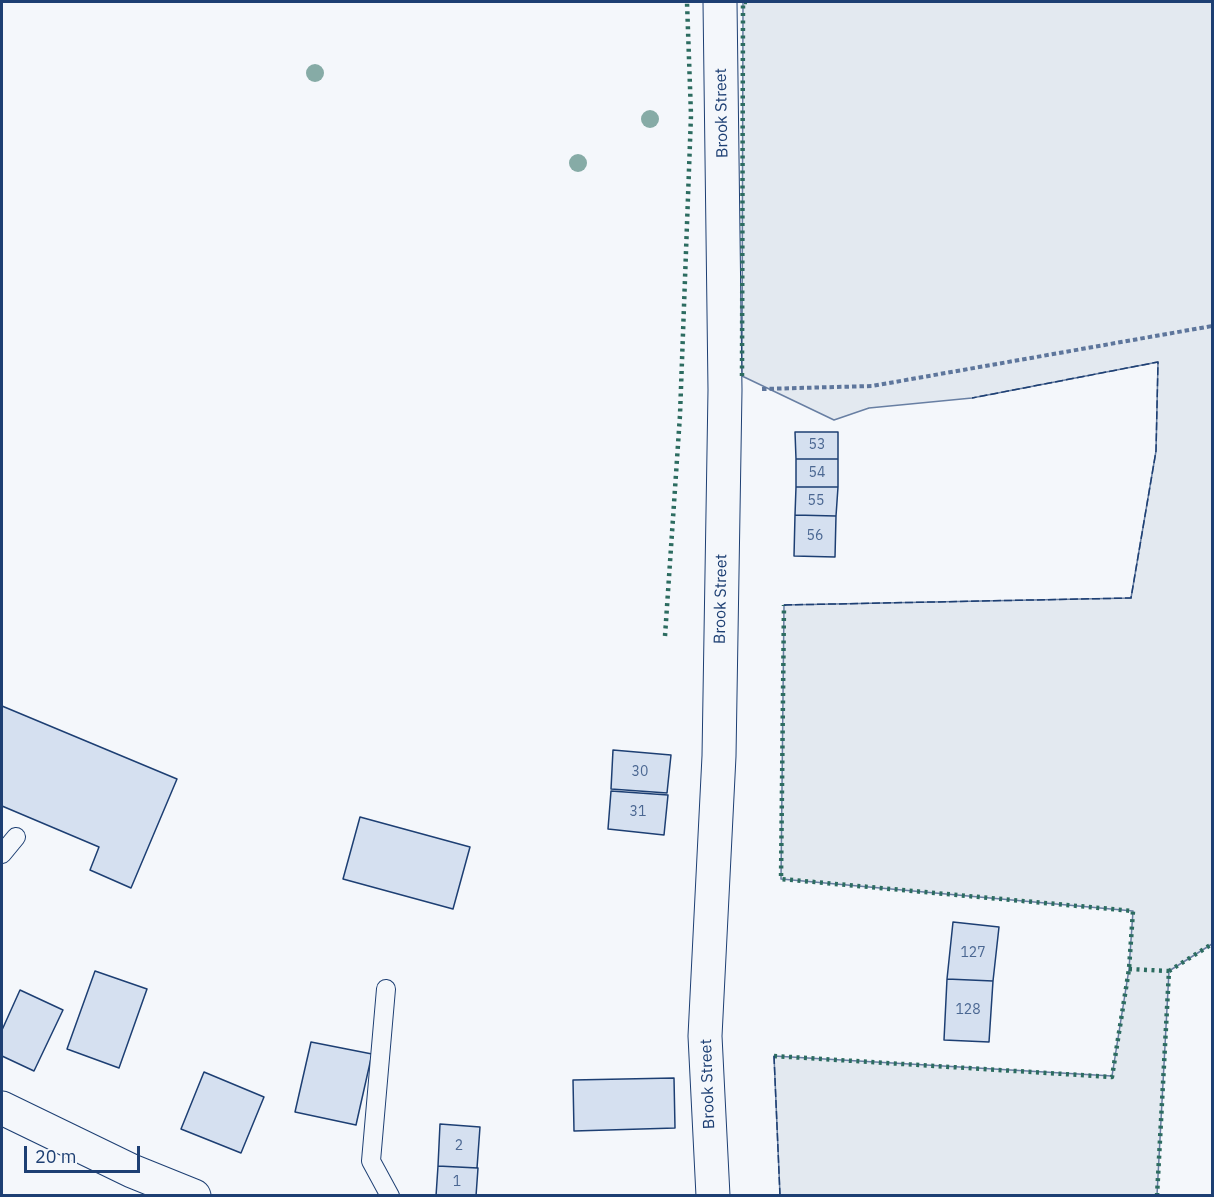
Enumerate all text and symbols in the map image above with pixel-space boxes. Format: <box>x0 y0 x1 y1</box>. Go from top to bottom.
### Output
street label: Brook Street <box>712 68 732 158</box>
house number: 53 <box>809 437 825 453</box>
house number: 54 <box>809 465 825 481</box>
house number: 55 <box>808 493 824 509</box>
house number: 56 <box>807 528 823 544</box>
street label: Brook Street <box>711 554 731 644</box>
house number: 30 <box>632 764 648 780</box>
house number: 31 <box>630 804 646 820</box>
house number: 127 <box>960 945 986 961</box>
house number: 128 <box>955 1002 981 1018</box>
street label: Brook Street <box>697 1039 719 1129</box>
scale bar <box>27 1134 142 1172</box>
house number: 2 <box>455 1138 463 1154</box>
text: 20 m <box>35 1145 77 1168</box>
house number: 1 <box>453 1174 461 1190</box>

